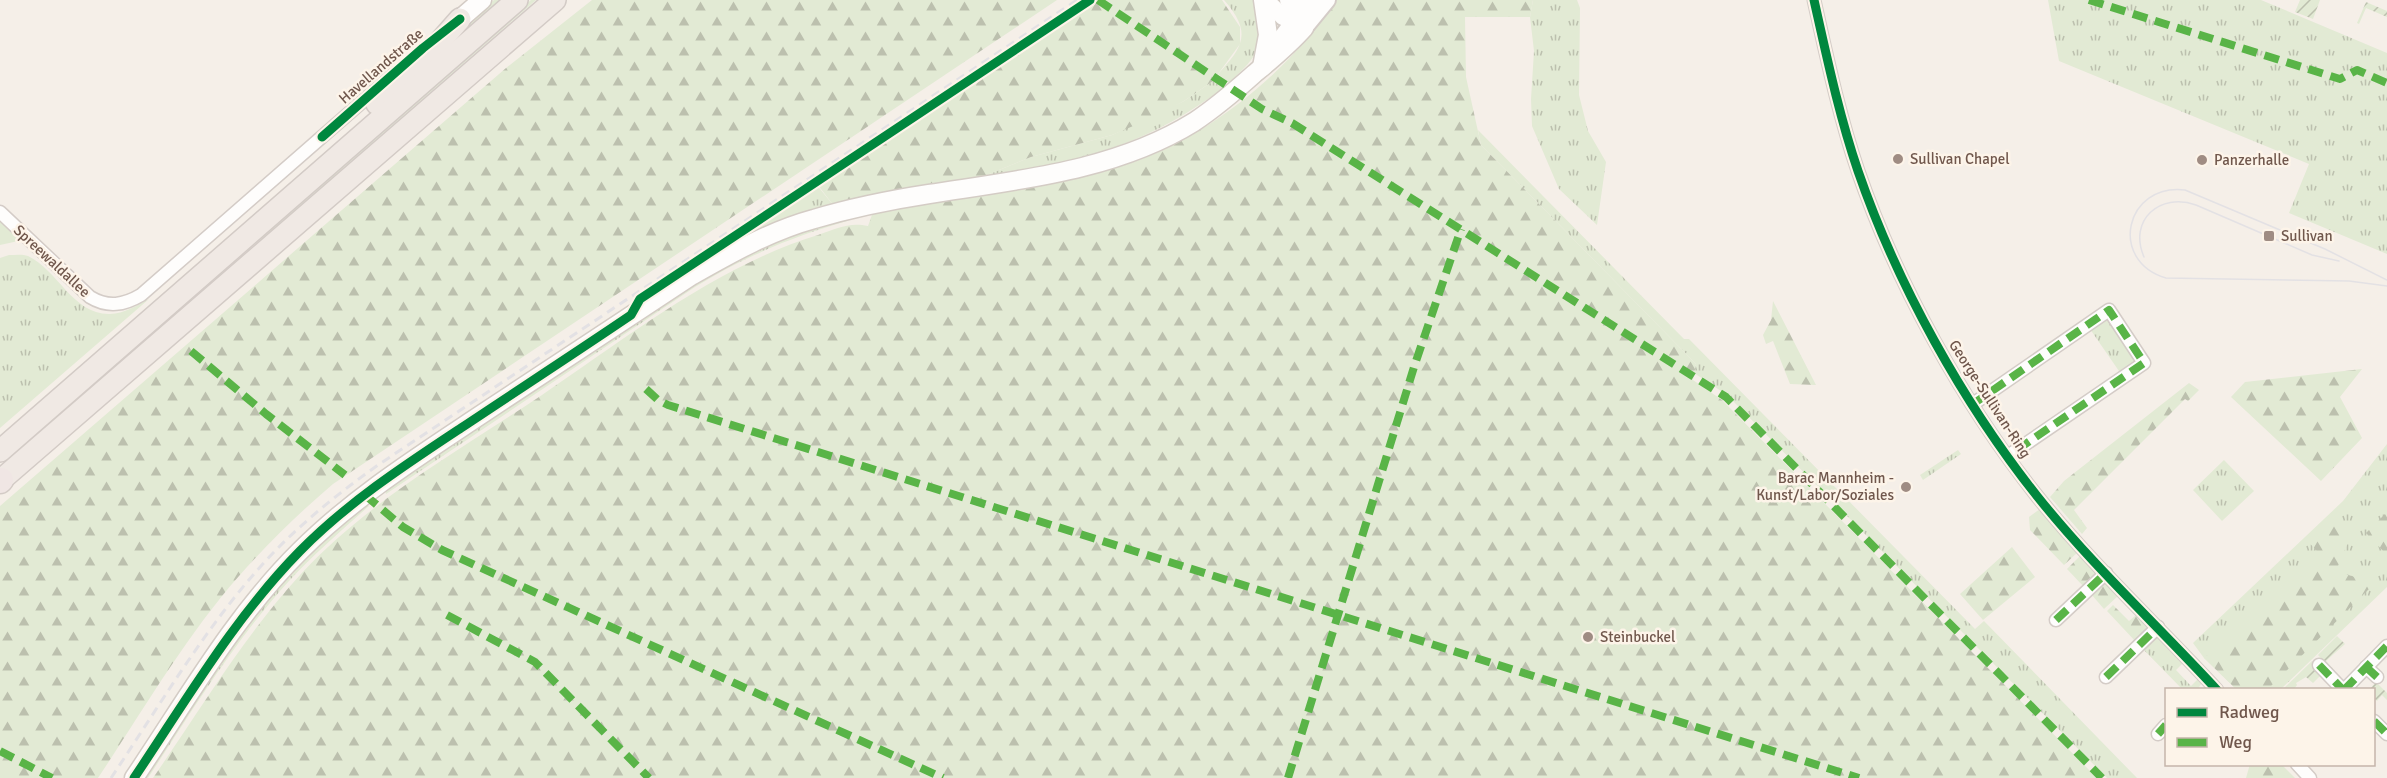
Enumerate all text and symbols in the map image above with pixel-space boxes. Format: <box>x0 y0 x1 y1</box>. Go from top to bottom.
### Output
street label: Havellandstraße <box>335 25 427 107</box>
place label: Sullivan Chapel <box>1910 150 2010 168</box>
place label: Panzerhalle <box>2214 151 2289 169</box>
marker: Sullivan Chapel <box>1891 152 1905 166</box>
marker: Panzerhalle <box>2195 153 2209 167</box>
street label: Spreewaldallee <box>10 221 94 301</box>
place label: Sullivan <box>2281 227 2333 245</box>
marker: Sullivan <box>2262 229 2276 243</box>
street label: George-Sullivan-Ring <box>1945 337 2035 461</box>
place label: Barac Mannheim - Kunst/Labor/Soziales <box>1756 469 1894 504</box>
marker: Barac Mannheim - Kunst/Labor/Soziales <box>1899 480 1913 494</box>
place label: Steinbuckel <box>1600 628 1676 646</box>
marker: Steinbuckel <box>1581 630 1595 644</box>
legend <box>2165 688 2375 766</box>
text: Radweg <box>2219 701 2280 723</box>
text: Weg <box>2219 731 2252 753</box>

